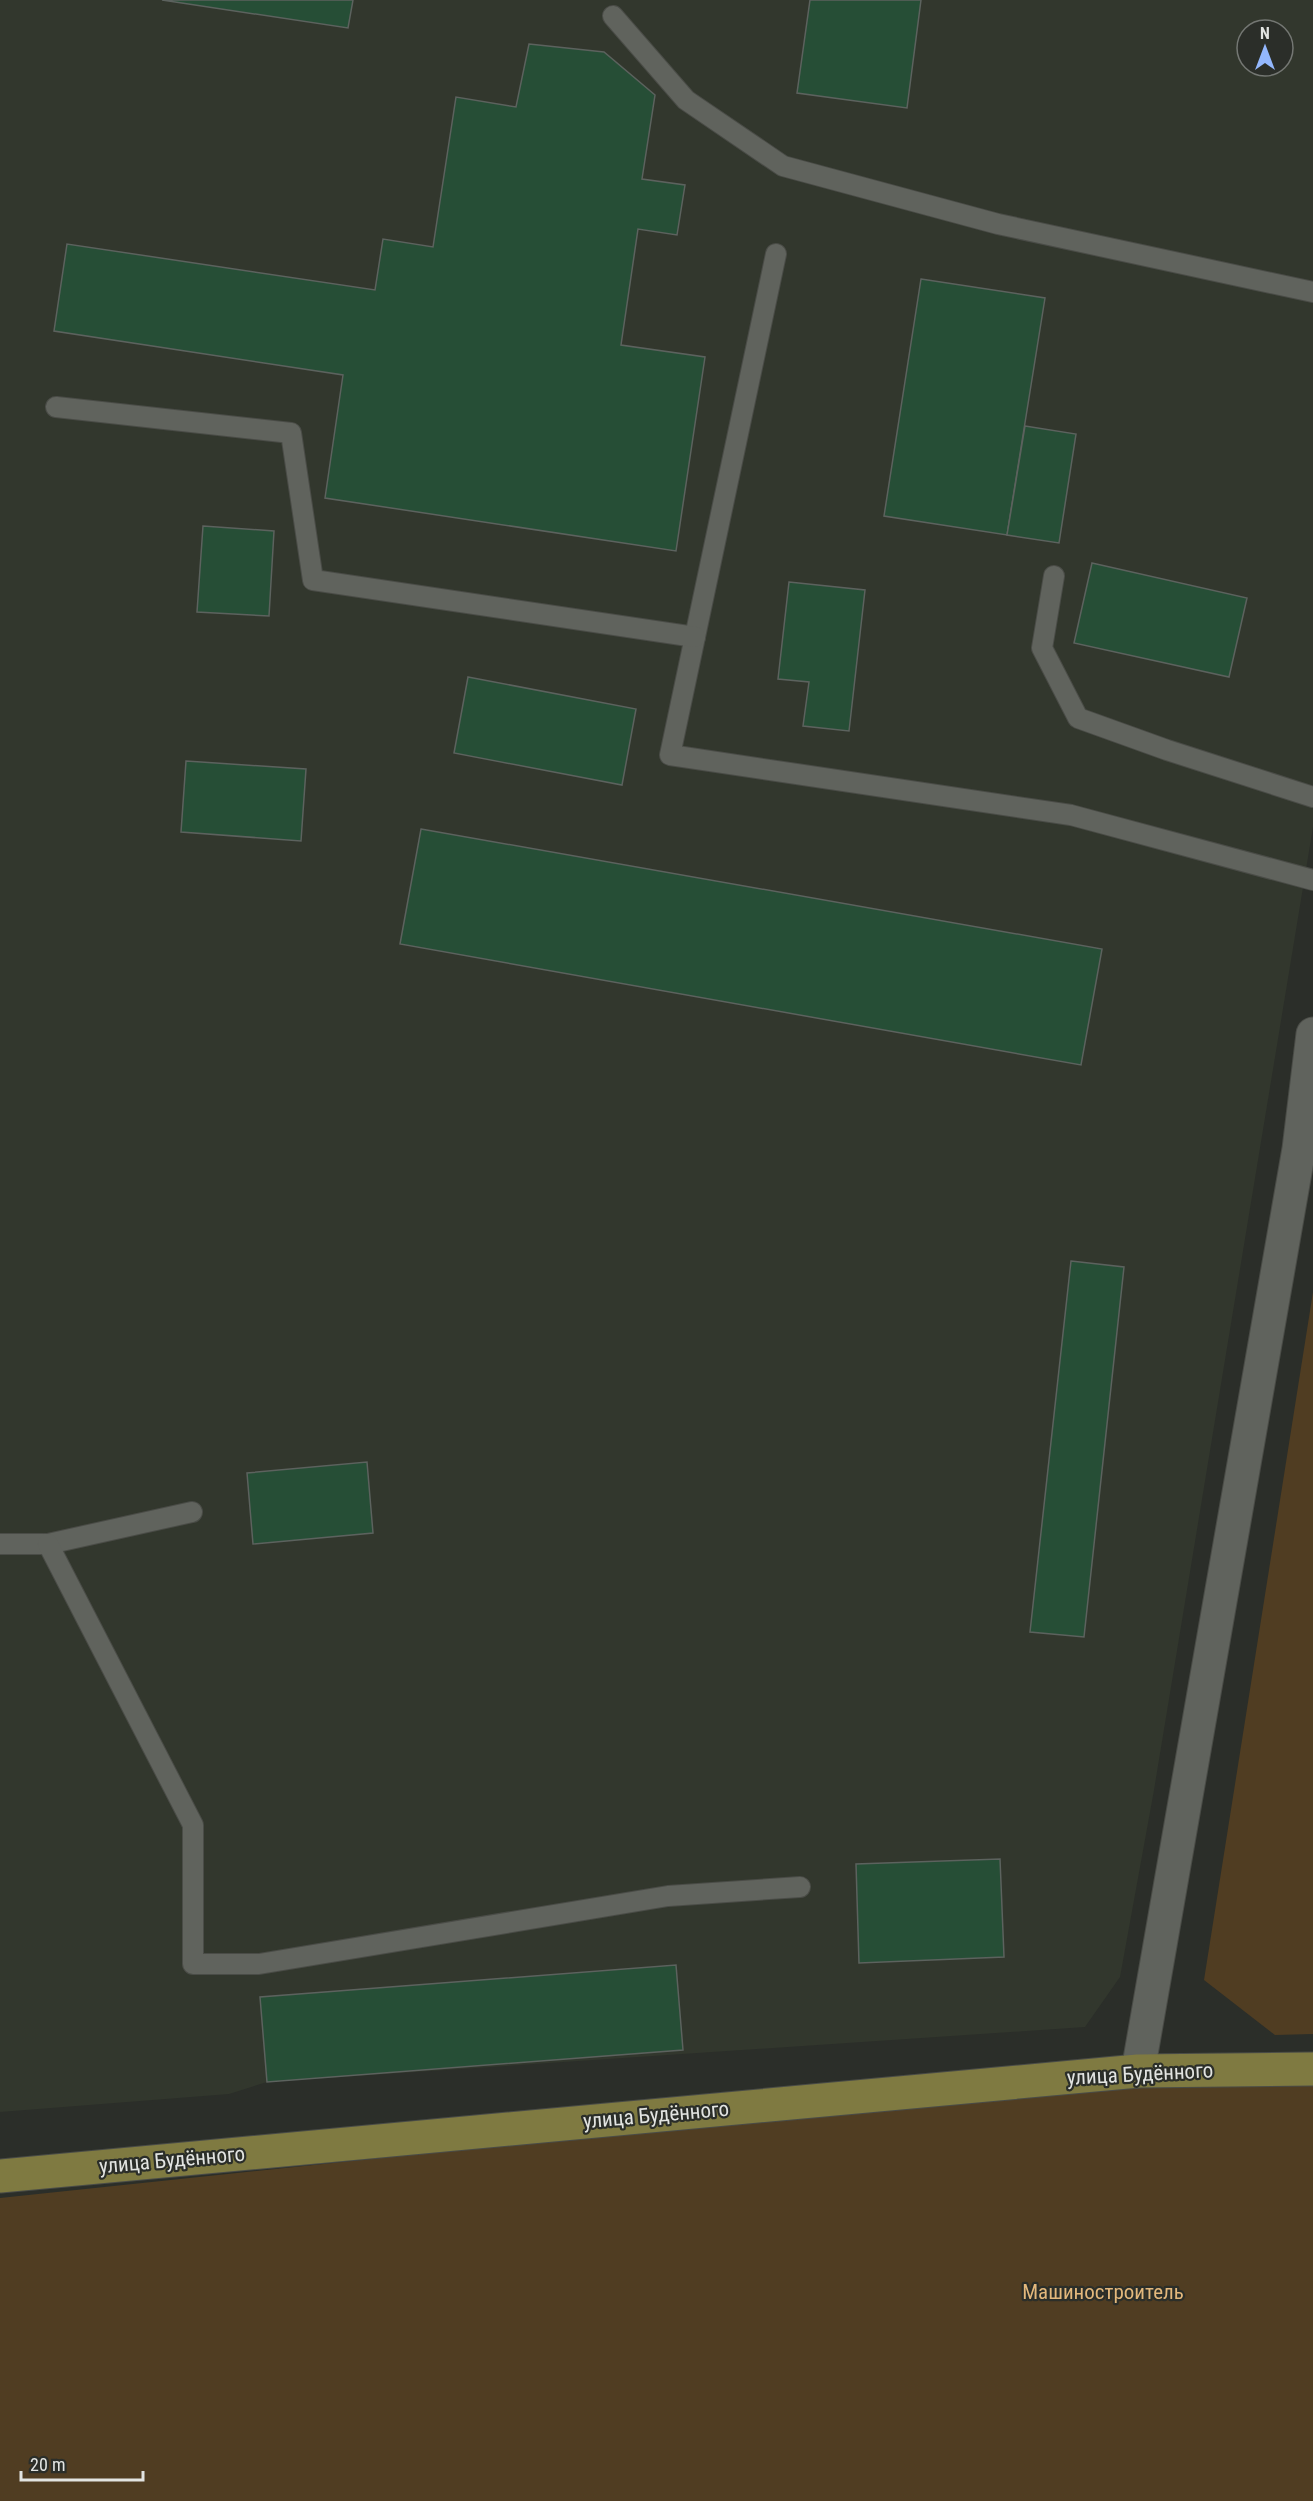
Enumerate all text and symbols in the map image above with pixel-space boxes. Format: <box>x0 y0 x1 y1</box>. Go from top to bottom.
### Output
north arrow <box>1235 18 1295 78</box>
text: N <box>1260 24 1270 43</box>
street label: улица Будённого <box>1066 2058 1214 2090</box>
street label: улица Будённого <box>582 2097 730 2133</box>
street label: улица Будённого <box>98 2142 246 2178</box>
park label: Машиностроитель <box>1022 2280 1184 2304</box>
scale bar <box>21 2444 142 2482</box>
text: 20 m <box>30 2454 65 2475</box>

